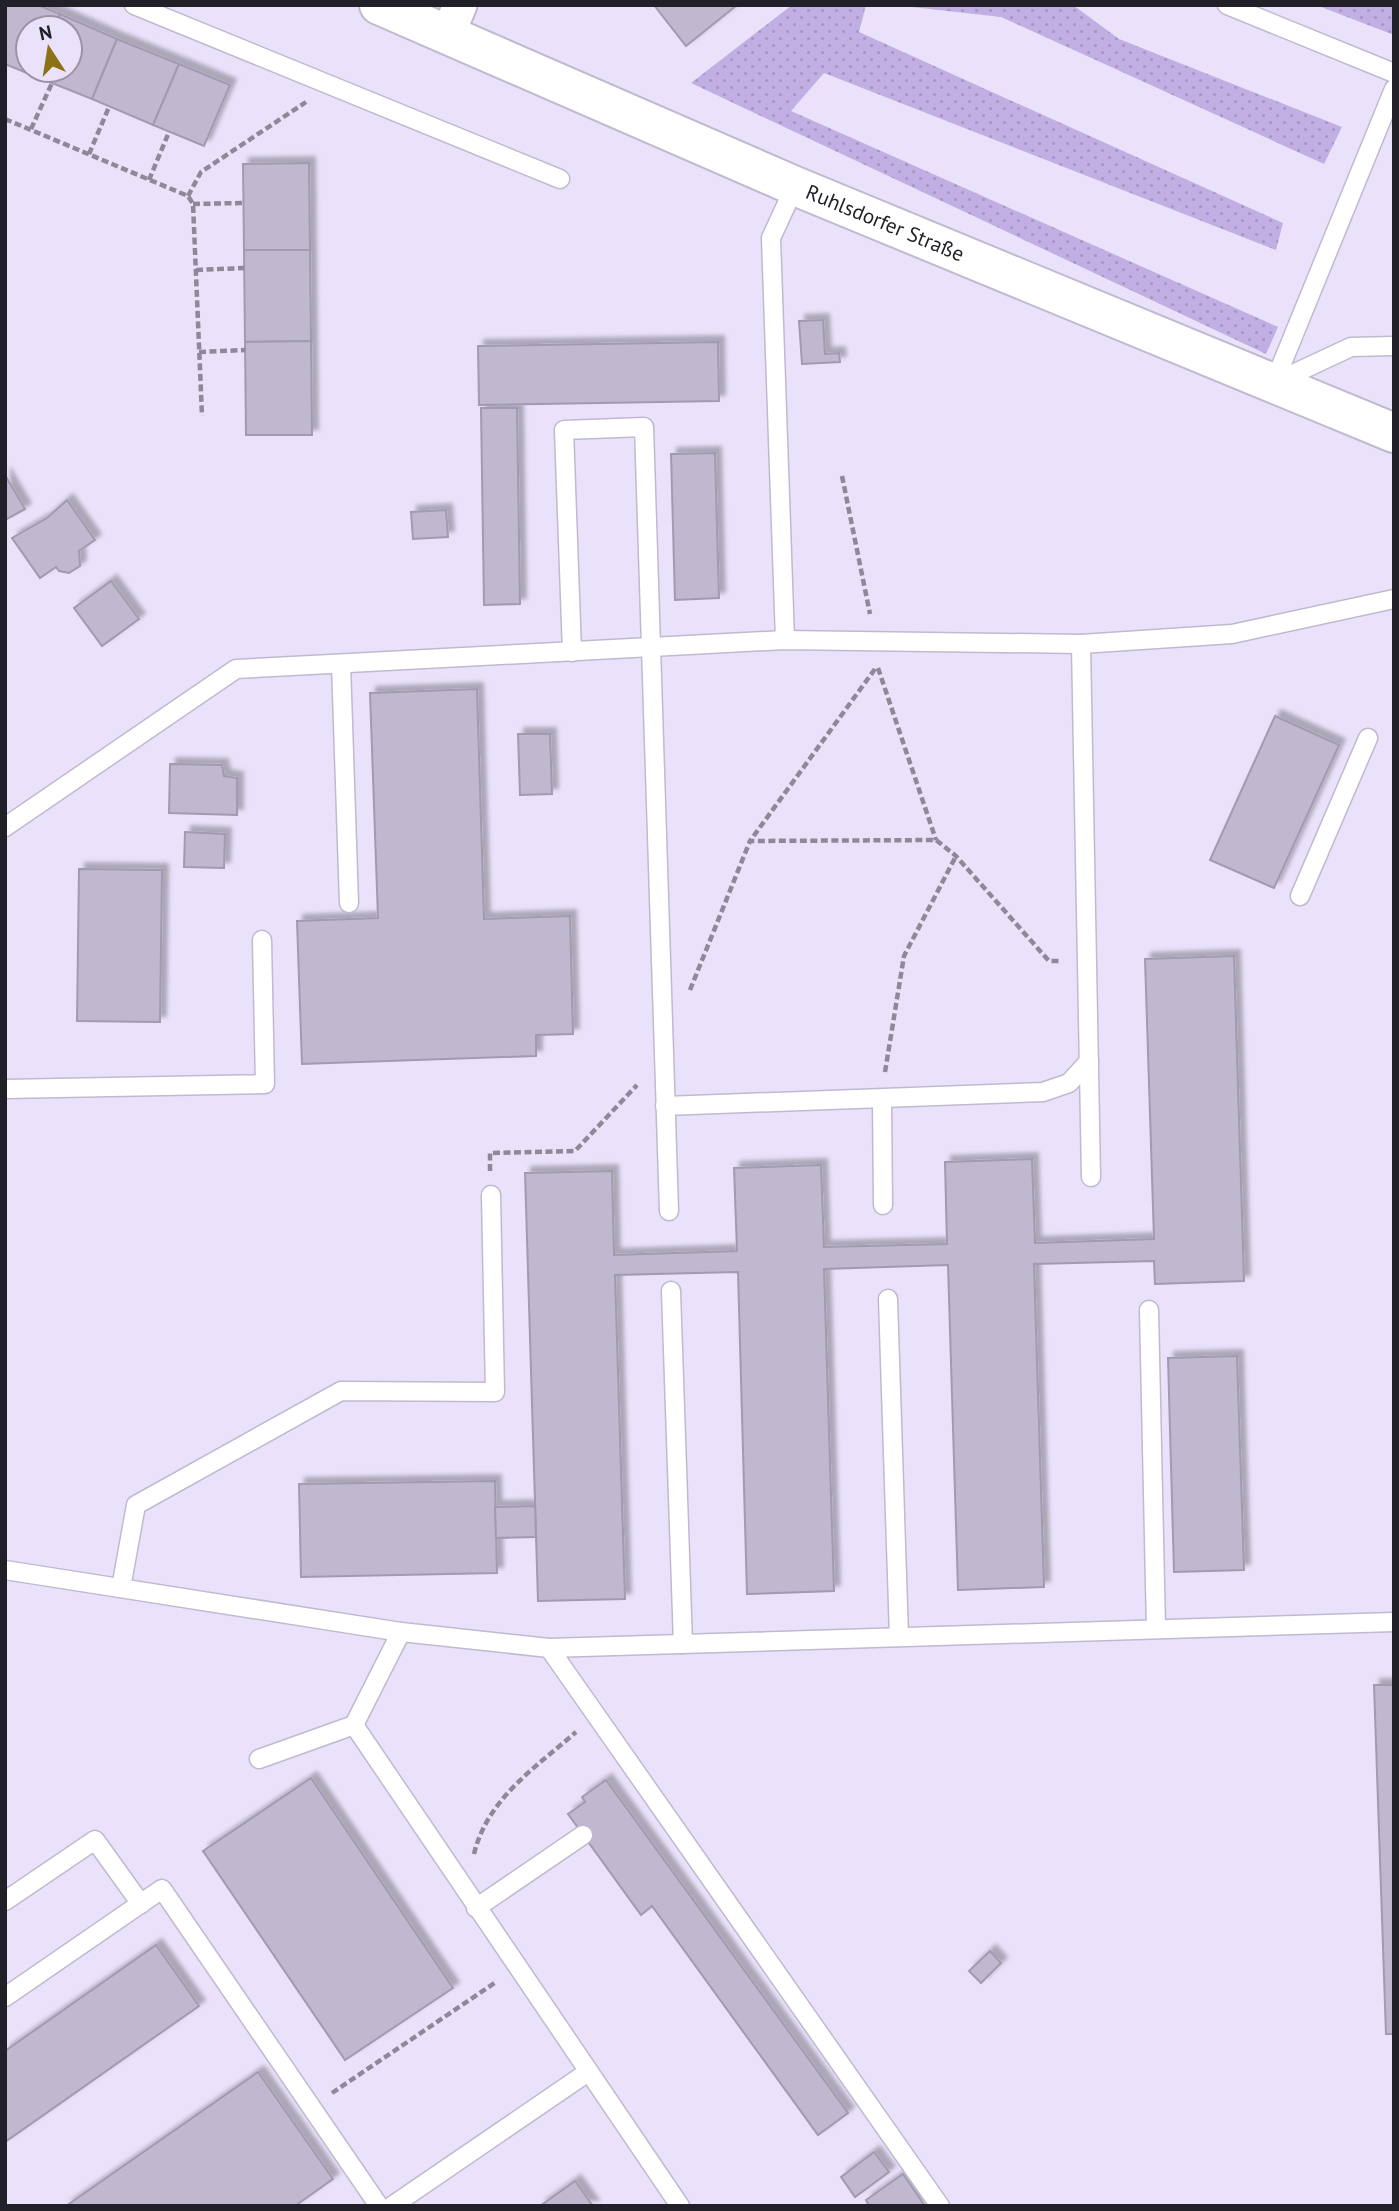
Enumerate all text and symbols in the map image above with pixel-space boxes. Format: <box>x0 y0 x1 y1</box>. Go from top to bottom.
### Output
north arrow <box>14 14 84 84</box>
text: N <box>37 19 54 45</box>
street label: Ruhlsdorfer Straße <box>802 178 968 267</box>

